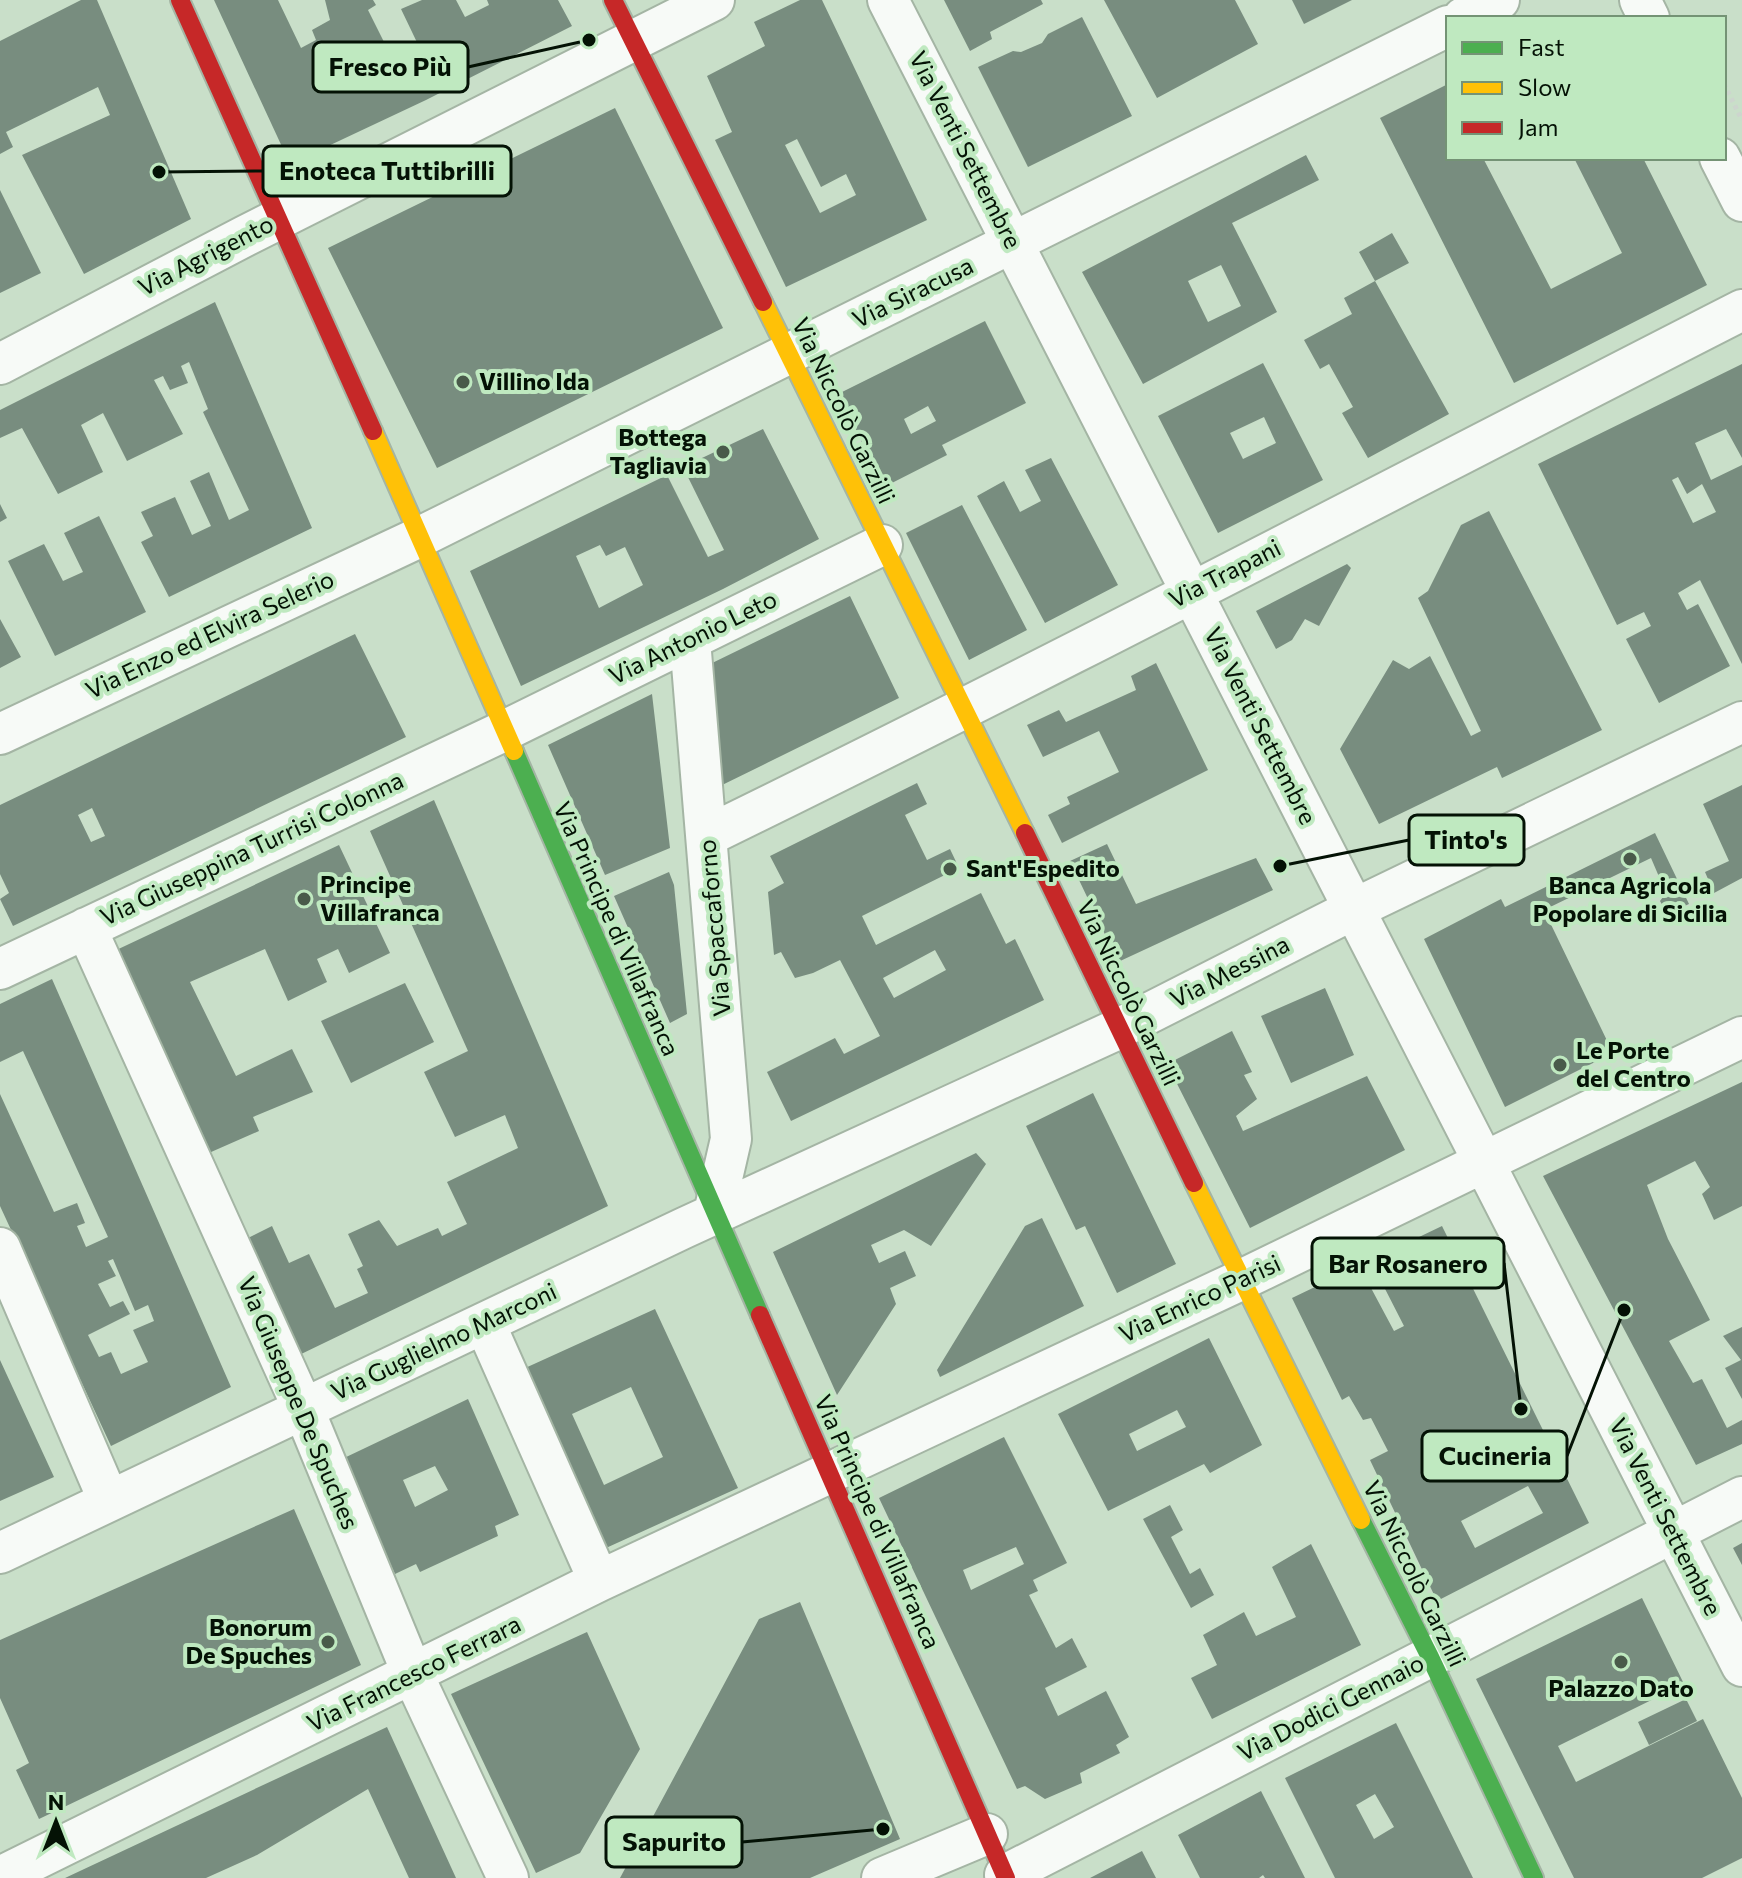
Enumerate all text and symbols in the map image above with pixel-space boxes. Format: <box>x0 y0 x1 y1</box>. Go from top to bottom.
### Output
legend <box>1446 16 1726 160</box>
text: Fast <box>1518 32 1565 61</box>
callout: Fresco Più <box>313 42 468 92</box>
street label: Via Venti Settembre <box>904 46 1029 253</box>
text: Fresco Più <box>328 50 452 81</box>
text: Slow <box>1518 72 1571 101</box>
text: Jam <box>1518 112 1558 141</box>
callout: Enoteca Tuttibrilli <box>263 146 511 196</box>
text: Enoteca Tuttibrilli <box>279 154 495 185</box>
street label: Via Agrigento <box>133 208 278 301</box>
street label: Via Siracusa <box>847 250 977 333</box>
street label: Via Niccolò Garzilli <box>787 313 902 508</box>
place label: Villino Ida <box>479 366 590 395</box>
marker: Villino Ida <box>454 373 472 391</box>
place label: Bottega Tagliavia <box>609 422 707 479</box>
marker: Bottega Tagliavia <box>714 443 732 461</box>
street label: Via Trapani <box>1163 532 1285 613</box>
street label: Via Enzo ed Elvira Selerio <box>81 563 338 704</box>
street label: Via Antonio Leto <box>604 583 781 690</box>
street label: Via Venti Settembre <box>1199 622 1324 829</box>
street label: Via Giuseppina Turrisi Colonna <box>95 765 408 931</box>
street label: Via Principe di Villafranca <box>548 797 687 1060</box>
callout: Tinto's <box>1409 815 1524 865</box>
text: Tinto's <box>1424 823 1508 854</box>
street label: Via Spaccaforno <box>691 838 736 1018</box>
marker: Banca Agricola Popolare di Sicilia <box>1621 850 1639 868</box>
place label: Sant'Espedito <box>966 853 1120 882</box>
marker: Sant'Espedito <box>941 860 959 878</box>
place label: Principe Villafranca <box>320 869 440 926</box>
place label: Banca Agricola Popolare di Sicilia <box>1533 870 1727 927</box>
marker: Principe Villafranca <box>295 890 313 908</box>
street label: Via Niccolò Garzilli <box>1072 895 1187 1090</box>
street label: Via Messina <box>1165 928 1294 1013</box>
place label: Le Porte del Centro <box>1576 1035 1691 1092</box>
marker: Le Porte del Centro <box>1551 1056 1569 1074</box>
callout: Bar Rosanero <box>1312 1238 1504 1288</box>
text: Bar Rosanero <box>1328 1247 1488 1278</box>
street label: Via Enrico Parisi <box>1114 1248 1285 1348</box>
street label: Via Giuseppe De Spuches <box>233 1272 366 1533</box>
street label: Via Guglielmo Marconi <box>326 1276 561 1406</box>
street label: Via Principe di Villafranca <box>809 1390 948 1653</box>
street label: Via Venti Settembre <box>1604 1413 1729 1620</box>
callout: Cucineria <box>1422 1431 1567 1481</box>
text: Cucineria <box>1439 1439 1551 1470</box>
street label: Via Niccolò Garzilli <box>1358 1476 1473 1671</box>
street label: Via Francesco Ferrara <box>302 1608 525 1737</box>
place label: Bonorum De Spuches <box>186 1612 312 1669</box>
marker: Bonorum De Spuches <box>319 1633 337 1651</box>
street label: Via Dodici Gennaio <box>1232 1647 1428 1766</box>
marker: Palazzo Dato <box>1612 1653 1630 1671</box>
place label: Palazzo Dato <box>1548 1673 1694 1702</box>
north arrow <box>16 1782 96 1862</box>
text: N <box>48 1788 64 1815</box>
callout: Sapurito <box>606 1817 742 1867</box>
text: Sapurito <box>622 1825 726 1856</box>

